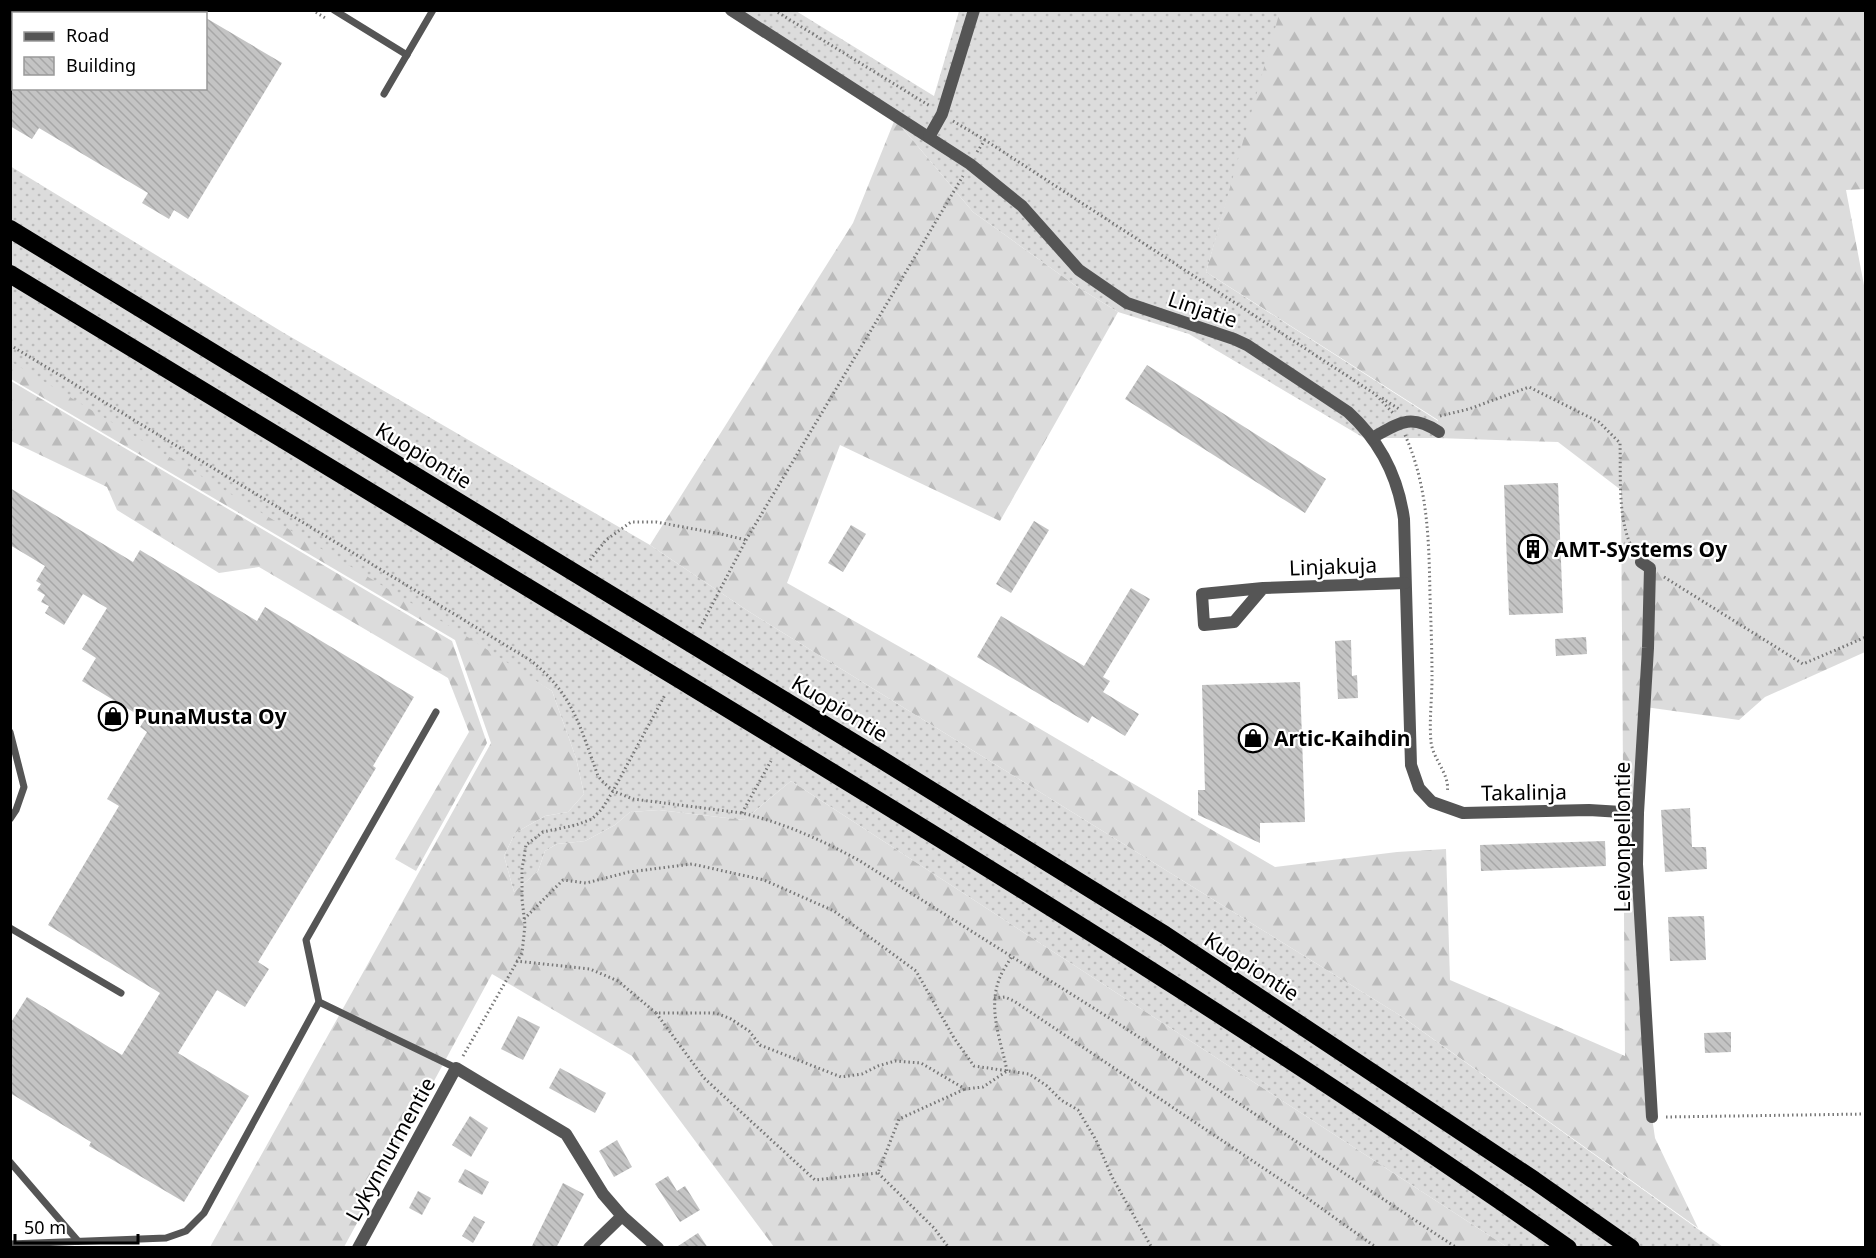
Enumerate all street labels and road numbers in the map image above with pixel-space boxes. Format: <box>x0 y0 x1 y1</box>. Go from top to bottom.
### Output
street label: Linjatie <box>1165 284 1241 334</box>
street label: Kuopiontie <box>371 415 477 495</box>
street label: Linjakuja <box>1289 550 1377 582</box>
street label: Kuopiontie <box>787 668 893 748</box>
street label: Leivonpellontie <box>1608 762 1636 912</box>
street label: Takalinja <box>1481 777 1567 807</box>
street label: Kuopiontie <box>1199 925 1305 1007</box>
street label: Lykynnurmentie <box>339 1072 441 1226</box>

